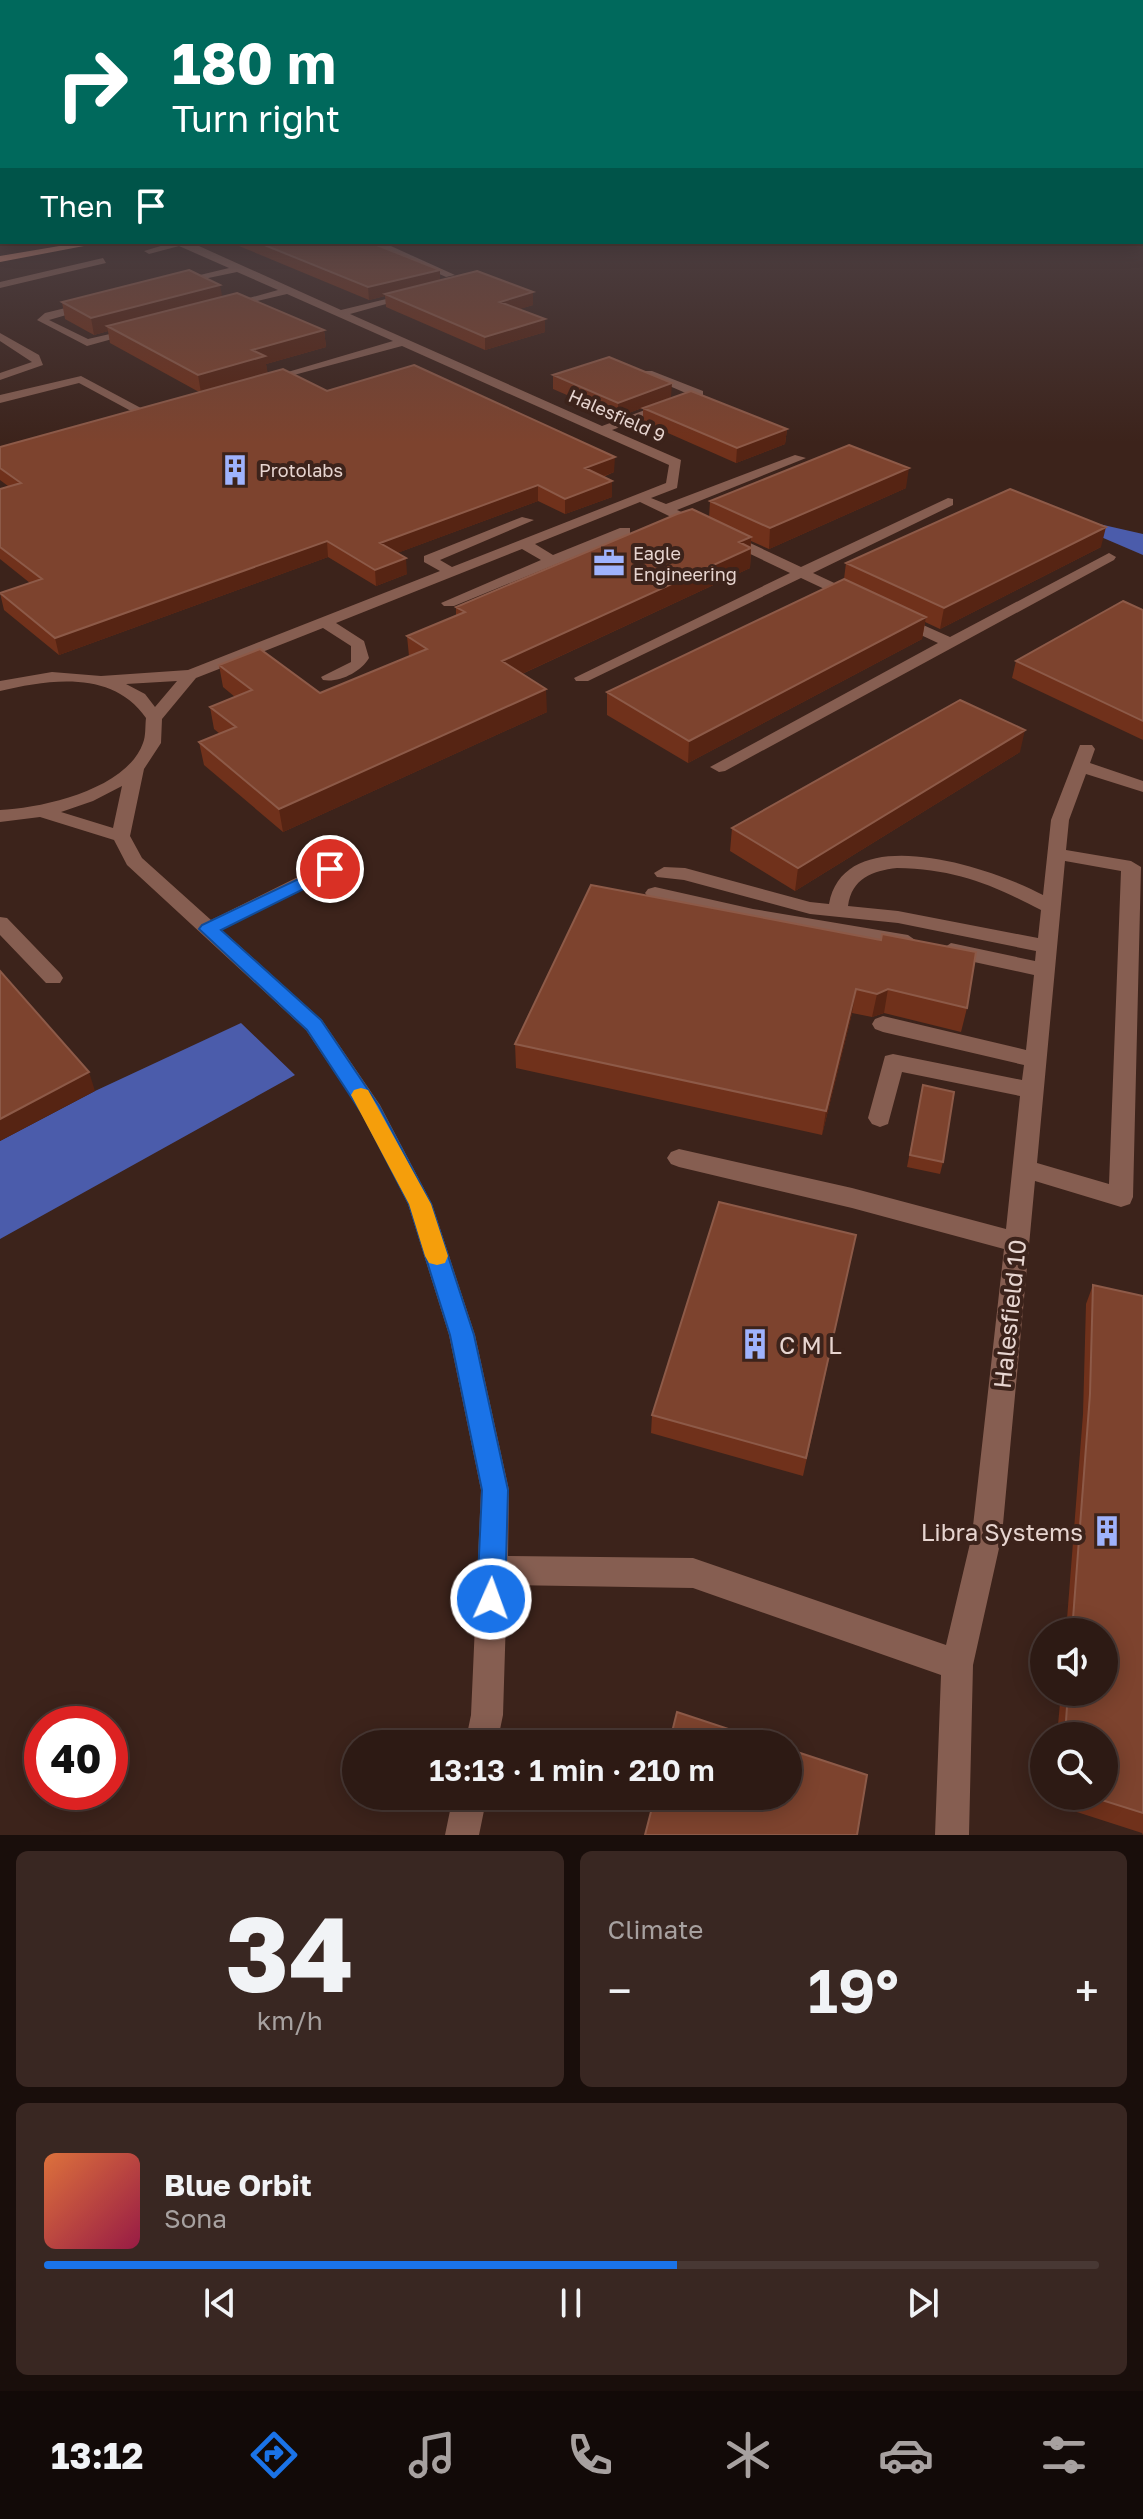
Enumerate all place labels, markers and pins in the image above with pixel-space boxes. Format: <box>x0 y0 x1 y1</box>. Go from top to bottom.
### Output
building icon: Protolabs <box>218 453 252 487</box>
place label: Protolabs <box>259 459 343 481</box>
place label: Eagle Engineering <box>633 542 737 585</box>
office icon: Eagle Engineering <box>592 546 626 580</box>
pin <box>296 835 364 903</box>
building icon: C M L <box>738 1327 772 1361</box>
place label: C M L <box>779 1330 842 1359</box>
building icon: Libra Systems <box>1090 1514 1124 1548</box>
place label: Libra Systems <box>921 1517 1083 1546</box>

